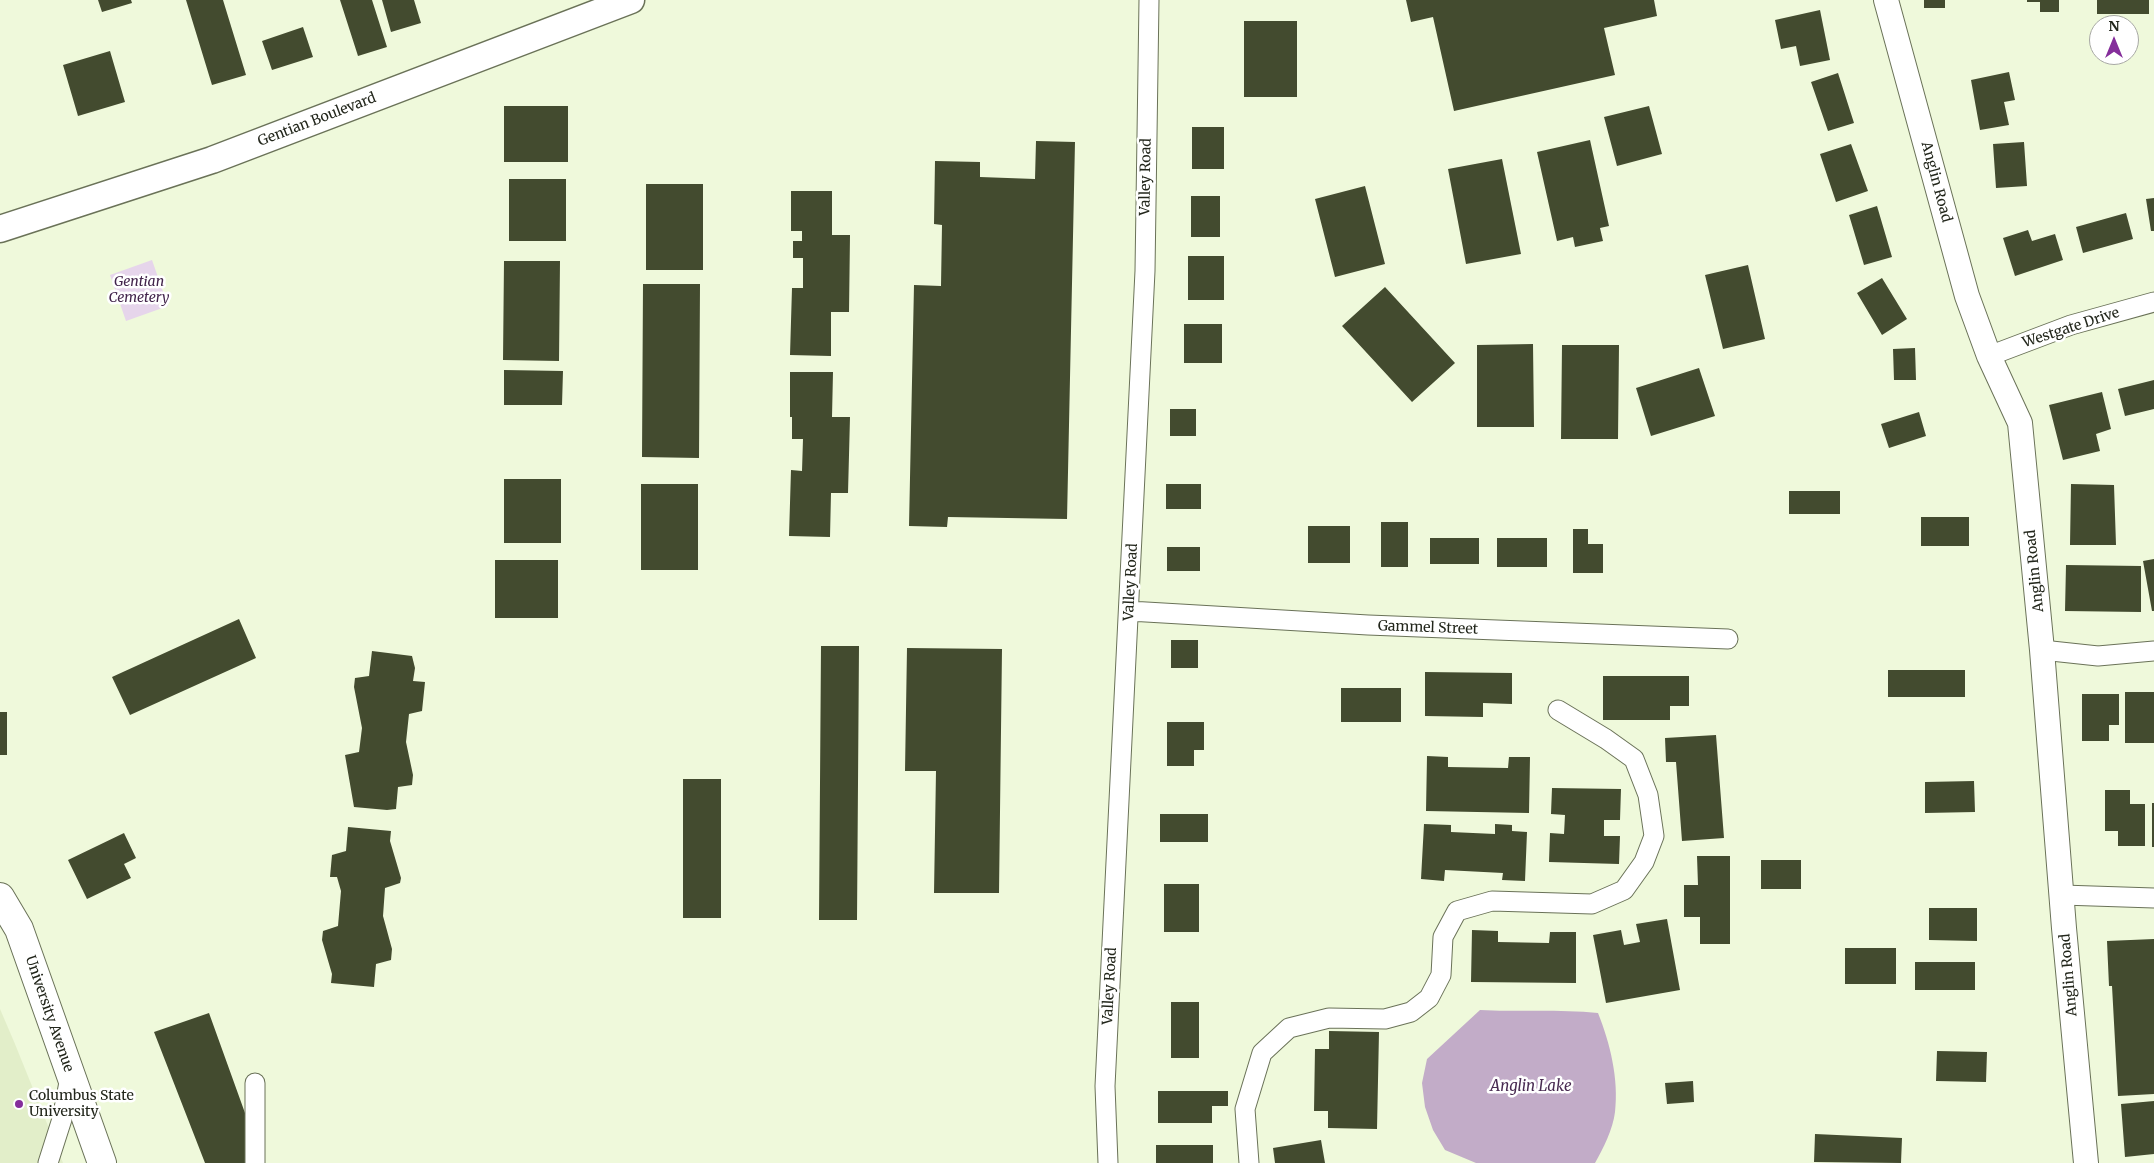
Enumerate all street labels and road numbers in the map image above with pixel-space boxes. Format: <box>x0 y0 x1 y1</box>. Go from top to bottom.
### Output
street label: Gentian Boulevard <box>256 90 378 150</box>
street label: Valley Road <box>1137 138 1155 216</box>
street label: Anglin Road <box>1917 140 1955 224</box>
street label: Westgate Drive <box>2020 304 2122 352</box>
street label: Anglin Road <box>2022 529 2048 613</box>
street label: Valley Road <box>1121 543 1141 621</box>
street label: Gammel Street <box>1378 618 1478 638</box>
street label: Anglin Road <box>2057 933 2081 1017</box>
street label: Valley Road <box>1100 947 1120 1025</box>
street label: University Avenue <box>21 954 77 1074</box>

